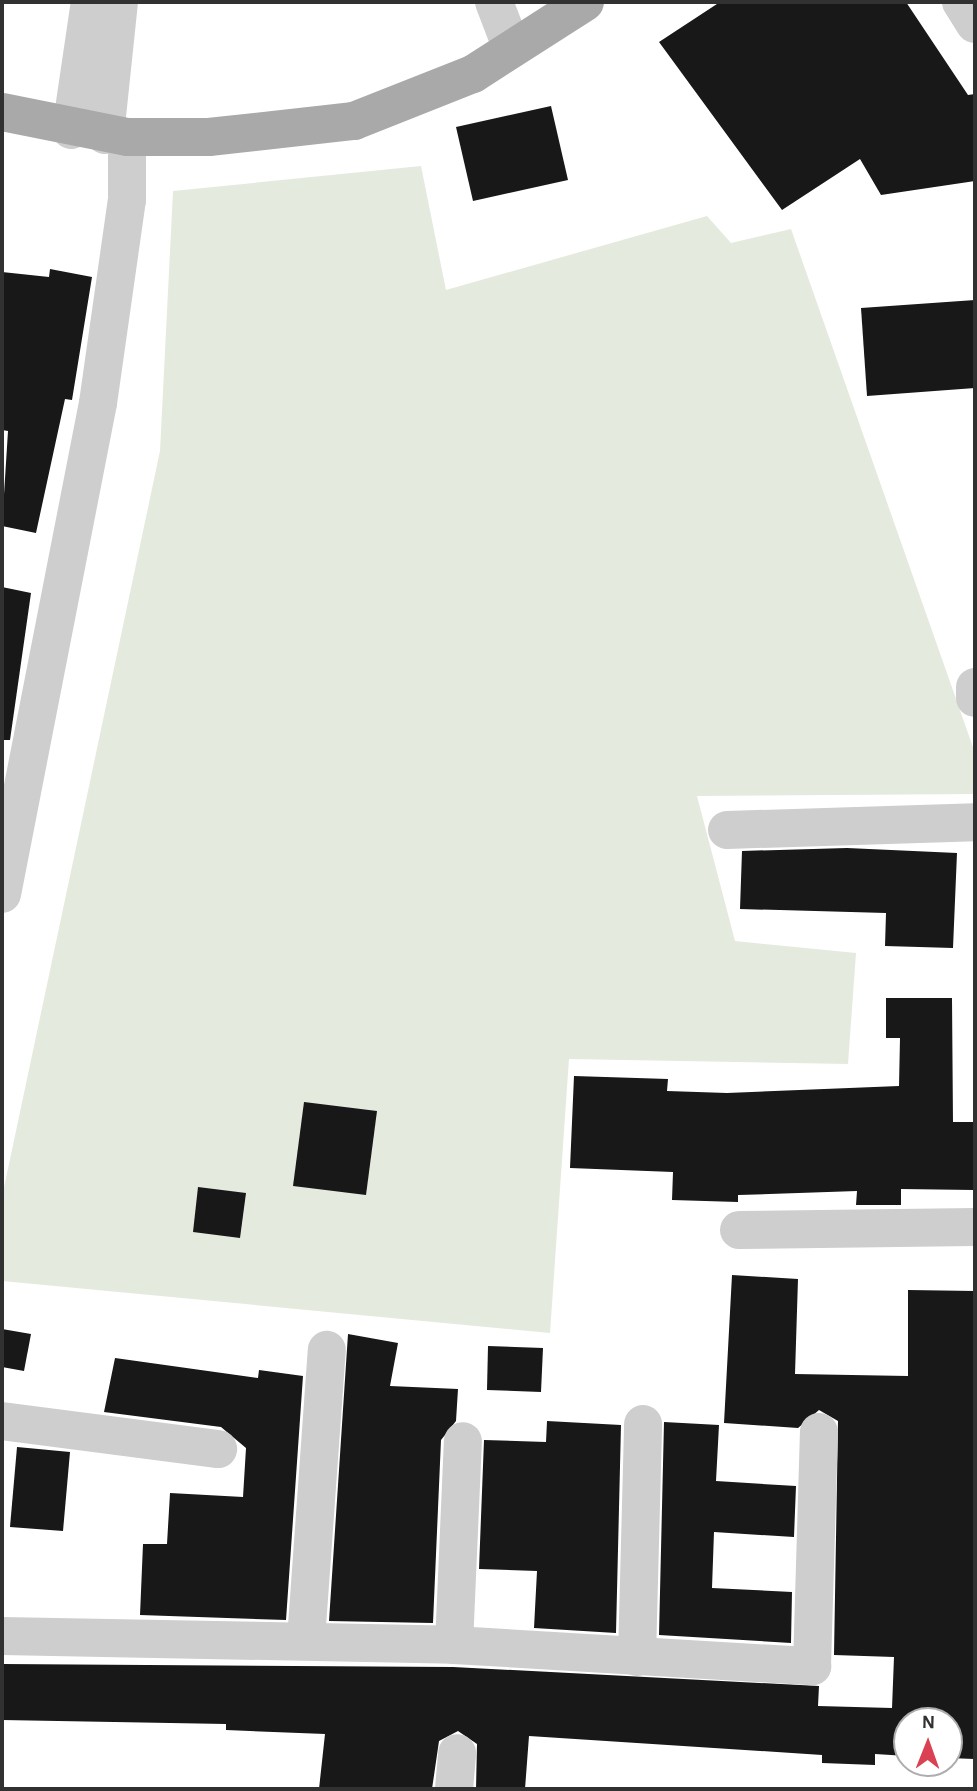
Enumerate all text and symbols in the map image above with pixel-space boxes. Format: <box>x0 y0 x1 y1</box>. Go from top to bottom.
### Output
north arrow <box>893 1707 963 1777</box>
text: N <box>922 1713 935 1732</box>

